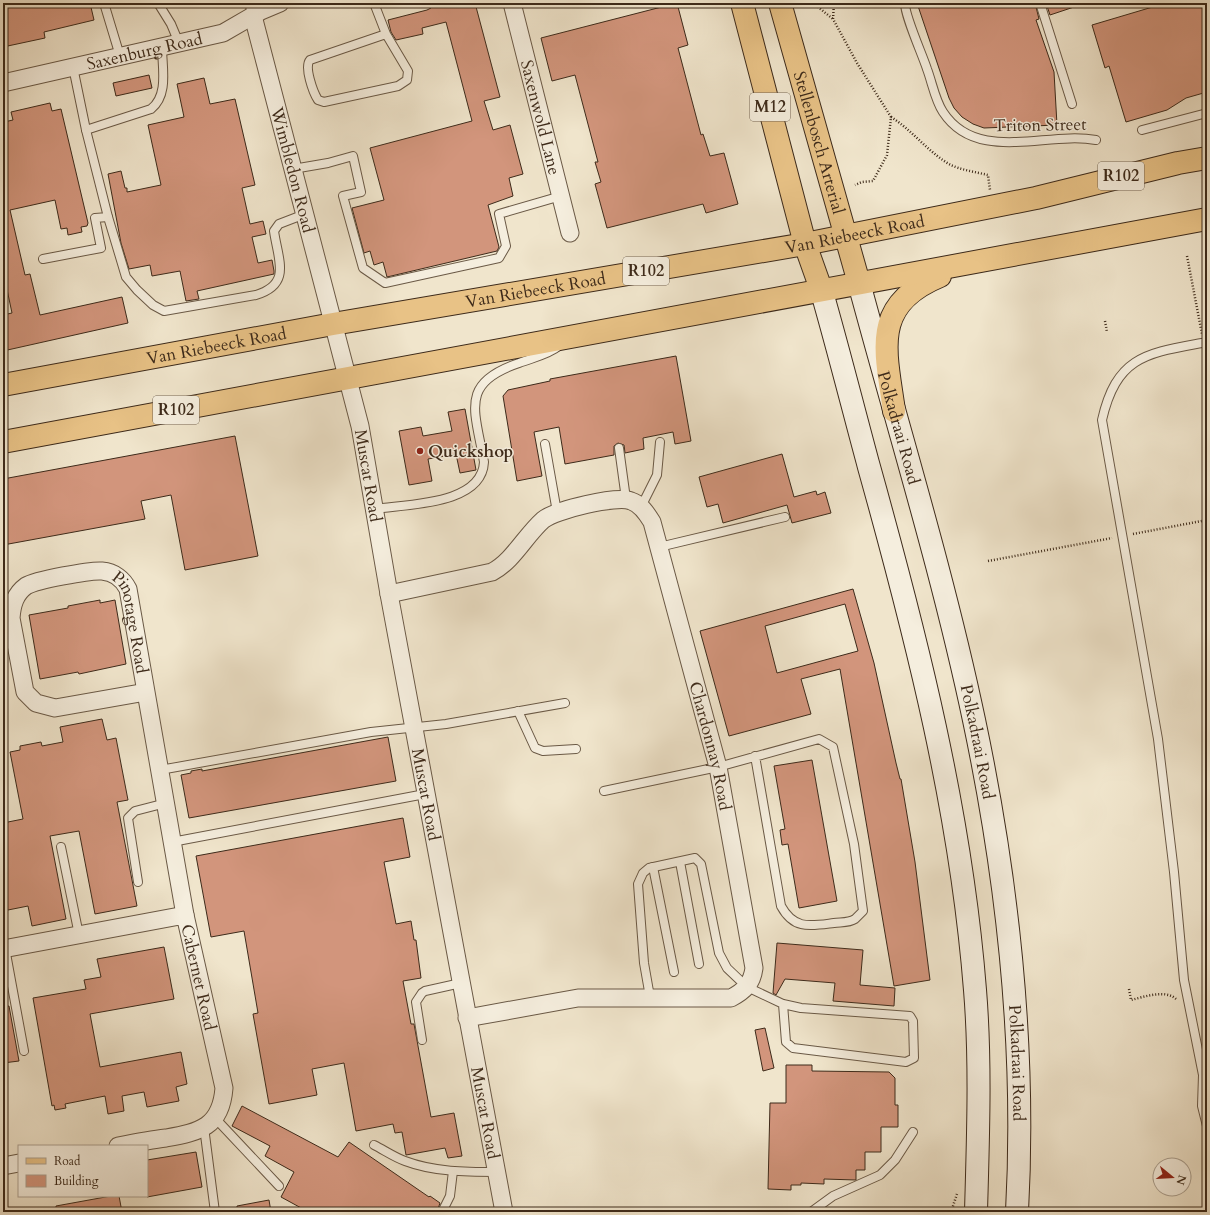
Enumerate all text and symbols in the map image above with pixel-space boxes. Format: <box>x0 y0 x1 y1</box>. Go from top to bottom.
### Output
street label: Saxenburg Road <box>84 27 204 75</box>
street label: Saxenwold Lane <box>515 58 566 177</box>
street label: Stellenbosch Arterial <box>788 68 851 217</box>
road number: M12 <box>750 93 790 121</box>
street label: Wimbledon Road <box>265 104 321 235</box>
street label: Triton Street <box>993 113 1087 137</box>
road number: R102 <box>1098 162 1144 190</box>
street label: Van Riebeeck Road <box>783 209 927 259</box>
road number: R102 <box>623 257 669 285</box>
street label: Van Riebeeck Road <box>464 266 607 313</box>
street label: Van Riebeeck Road <box>145 321 288 370</box>
street label: Polkadraai Road <box>872 368 926 487</box>
road number: R102 <box>153 396 199 424</box>
street label: Muscat Road <box>349 427 388 524</box>
place label: Quickshop <box>428 440 513 463</box>
marker: Quickshop <box>415 446 425 456</box>
street label: Pinotage Road <box>108 565 154 675</box>
street label: Chardonnay Road <box>684 679 737 812</box>
street label: Polkadraai Road <box>955 682 1001 801</box>
street label: Muscat Road <box>406 746 446 842</box>
street label: Cabernet Road <box>176 922 222 1033</box>
street label: Polkadraai Road <box>1003 1004 1031 1121</box>
street label: Muscat Road <box>466 1065 505 1161</box>
legend <box>18 1145 148 1197</box>
text: Road <box>54 1153 81 1169</box>
north arrow <box>1152 1157 1192 1197</box>
text: Building <box>54 1173 99 1189</box>
text: N <box>1172 1173 1190 1187</box>

